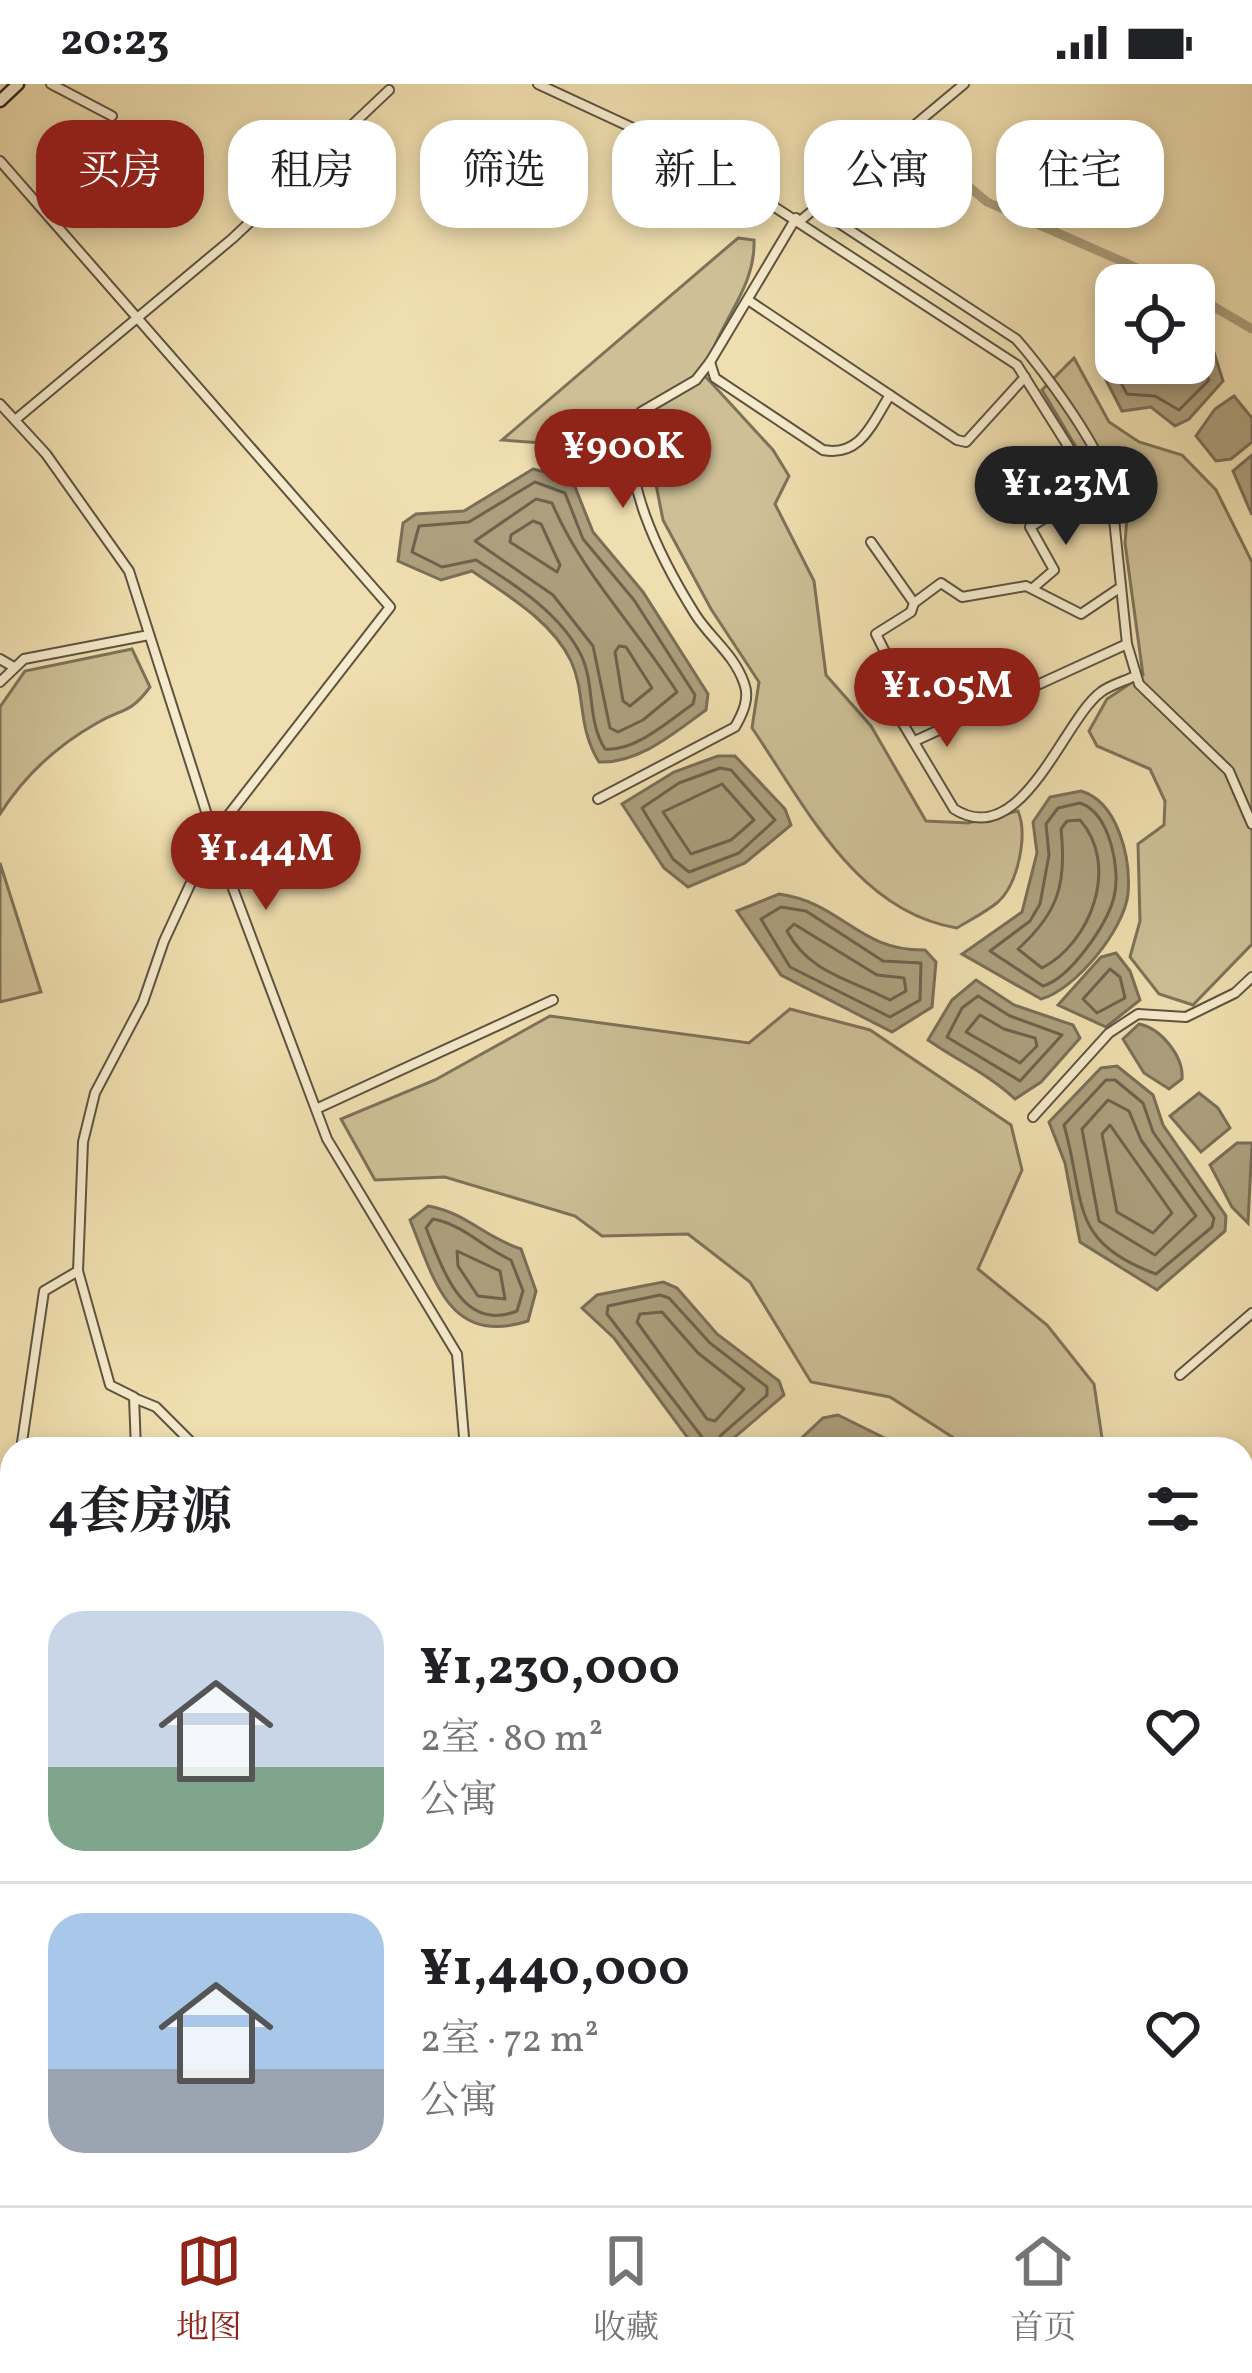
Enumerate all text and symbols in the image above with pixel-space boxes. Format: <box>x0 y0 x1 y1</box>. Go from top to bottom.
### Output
text: 20:23 <box>60 11 169 74</box>
chip: 买房 <box>36 120 204 228</box>
chip: 租房 <box>228 120 396 228</box>
chip: 筛选 <box>420 120 588 228</box>
chip: 新上 <box>612 120 780 228</box>
chip: 公寓 <box>804 120 972 228</box>
chip: 住宅 <box>996 120 1164 228</box>
map controls <box>1095 264 1215 384</box>
button: locate <box>1095 264 1215 384</box>
pin: ¥900K <box>539 409 707 511</box>
text: ¥900K <box>561 421 685 475</box>
pin: ¥1.23M <box>968 446 1164 548</box>
text: ¥1.23M <box>1002 458 1130 512</box>
pin: ¥1.05M <box>849 648 1045 750</box>
text: ¥1.05M <box>881 660 1013 714</box>
pin: ¥1.44M <box>168 811 364 913</box>
text: ¥1.44M <box>198 823 334 877</box>
icon: filters <box>1140 1476 1206 1542</box>
text: 4套房源 <box>48 1479 232 1550</box>
text: ¥1,230,000 <box>420 1634 680 1705</box>
icon: home <box>144 1659 288 1803</box>
icon: heart <box>1140 1698 1206 1764</box>
text: 2室 · 80 m² <box>420 1713 603 1767</box>
text: 公寓 <box>420 1775 498 1829</box>
text: ¥1,440,000 <box>420 1935 690 2006</box>
icon: home <box>144 1961 288 2105</box>
icon: heart <box>1140 2000 1206 2066</box>
text: 2室 · 72 m² <box>420 2014 599 2068</box>
text: 公寓 <box>420 2076 498 2130</box>
tab: 地图 <box>176 2228 242 2353</box>
tab: 收藏 <box>593 2228 659 2353</box>
tab: 首页 <box>1010 2228 1076 2353</box>

